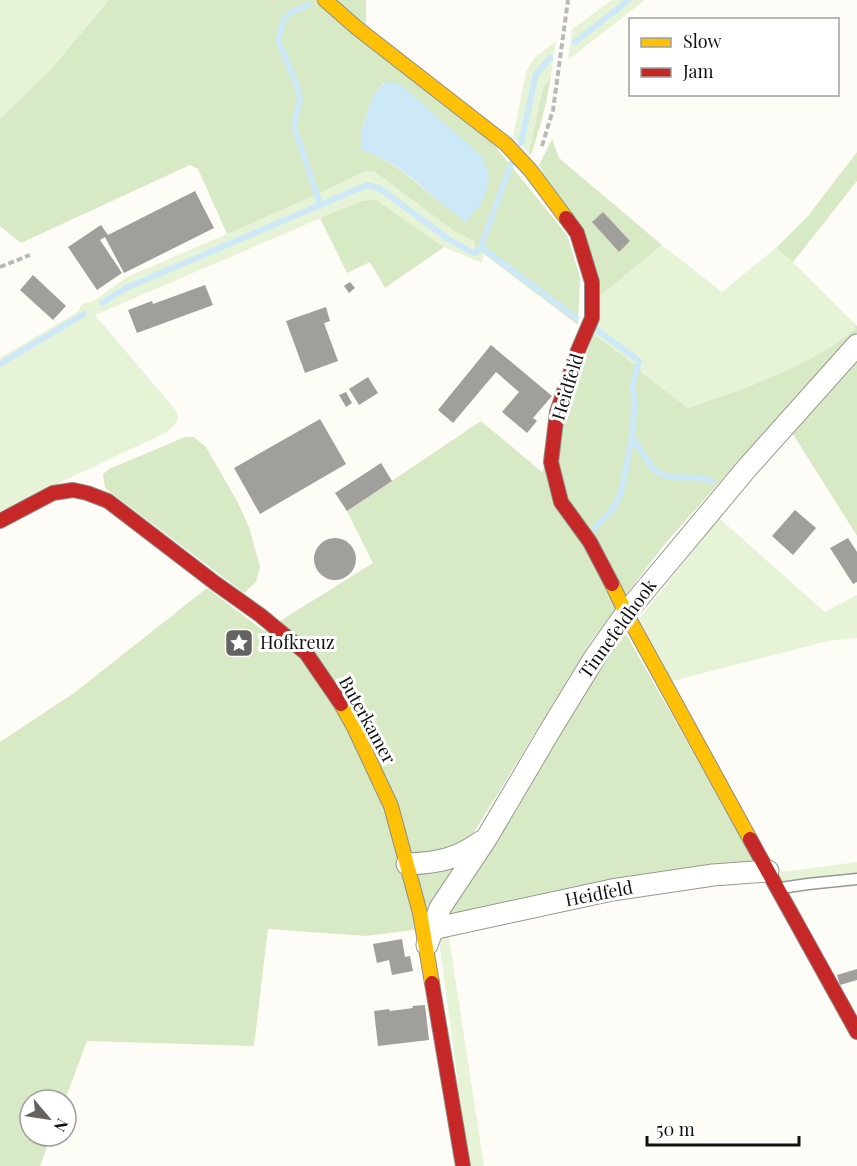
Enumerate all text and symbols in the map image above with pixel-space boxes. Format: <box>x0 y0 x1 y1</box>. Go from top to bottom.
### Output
legend <box>629 18 839 96</box>
text: Slow <box>683 29 721 53</box>
text: Jam <box>682 59 713 83</box>
street label: Heidfeld <box>546 350 589 423</box>
street label: Tinnefeldhook <box>573 574 661 683</box>
place icon: Hofkreuz <box>223 627 255 659</box>
place label: Hofkreuz <box>260 630 335 654</box>
street label: Buterkamer <box>334 671 402 768</box>
street label: Heidfeld <box>563 875 635 911</box>
north arrow <box>18 1088 78 1148</box>
scale bar <box>647 1109 798 1147</box>
text: N <box>49 1115 74 1136</box>
text: 50 m <box>656 1117 695 1141</box>

